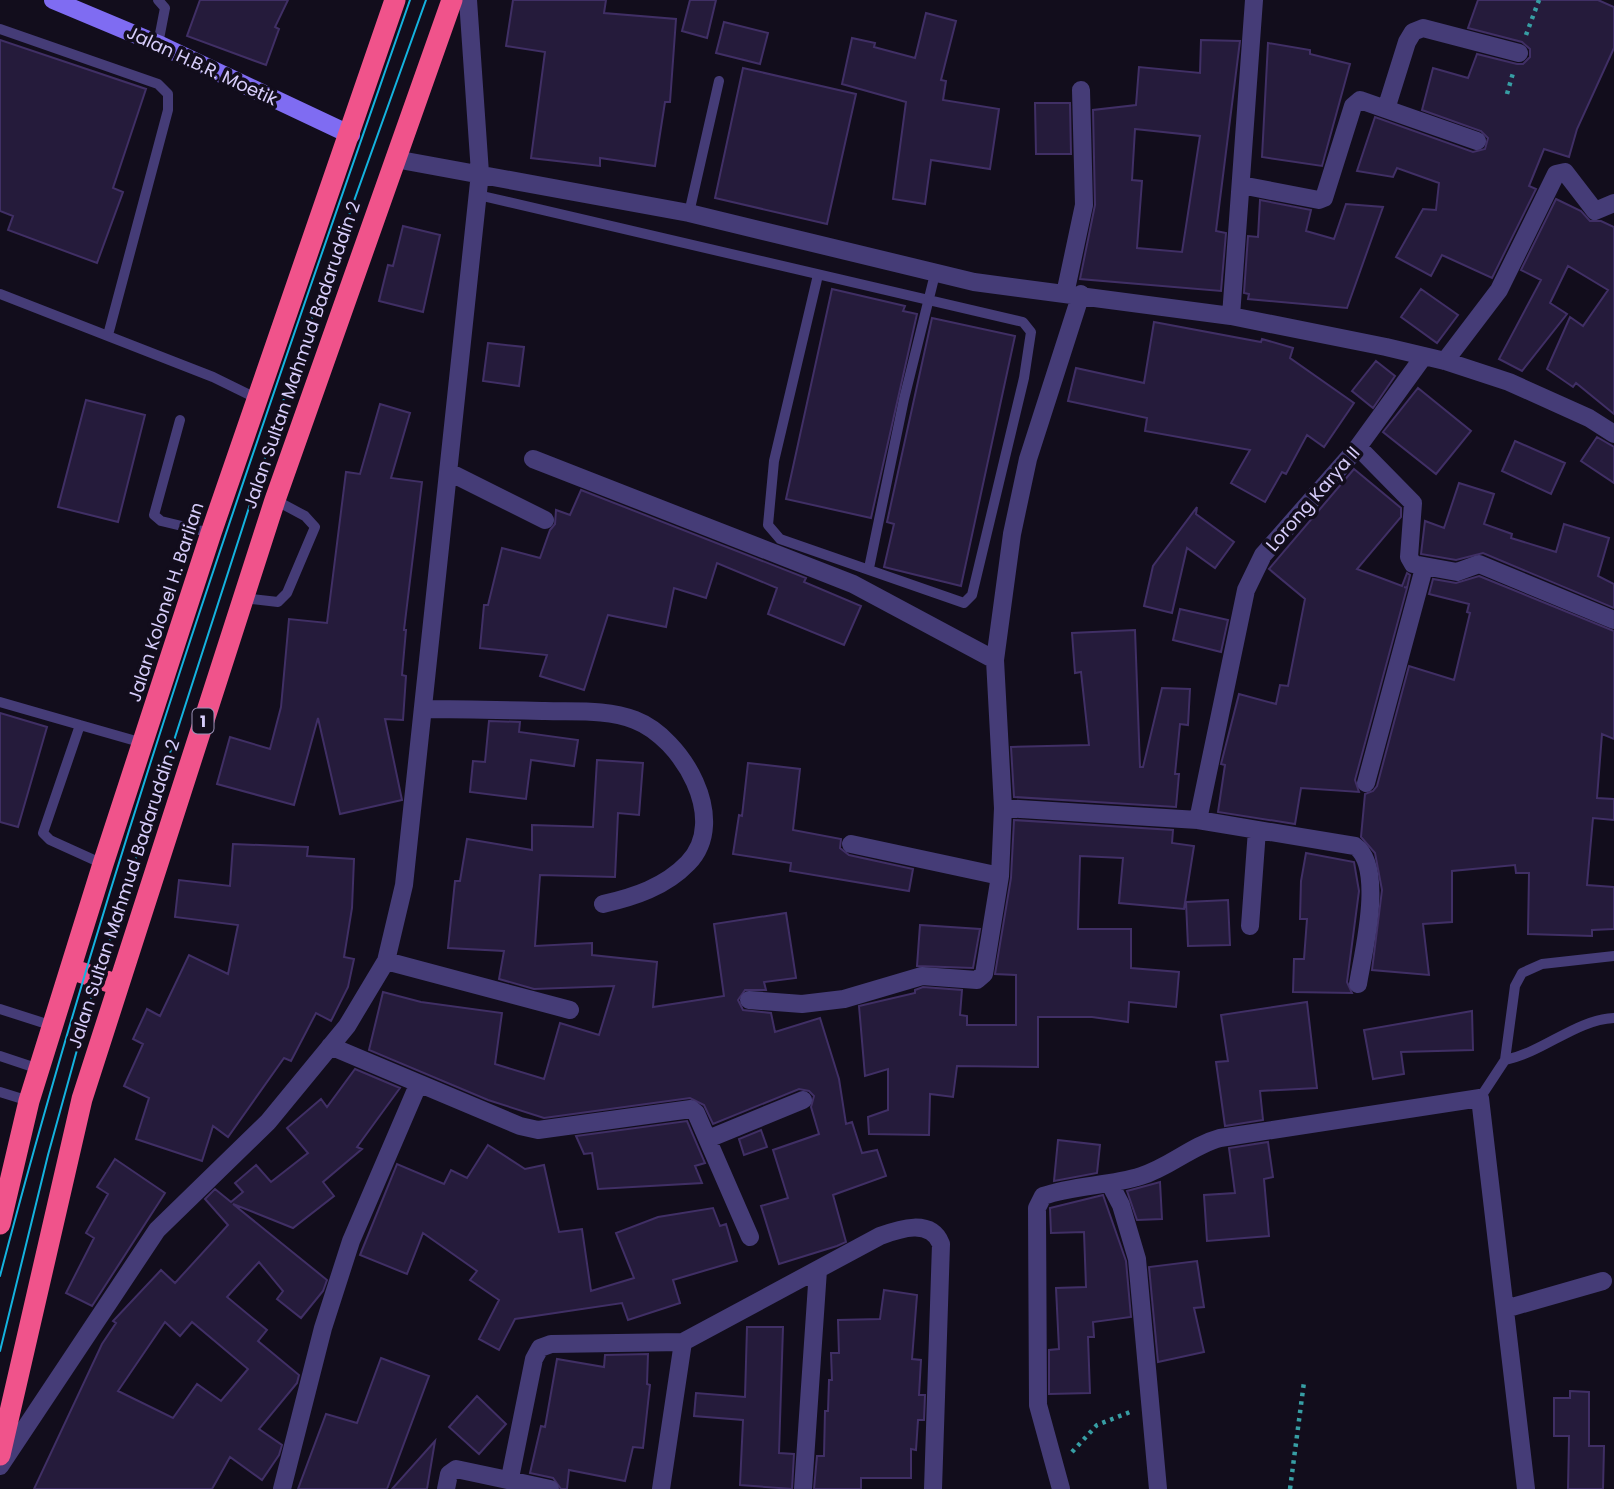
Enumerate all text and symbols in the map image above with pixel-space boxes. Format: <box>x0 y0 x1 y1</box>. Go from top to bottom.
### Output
street label: Jalan H.B.R. Moetik <box>123 20 282 112</box>
street label: Jalan Sultan Mahmud Badaruddin 2 <box>237 198 366 512</box>
street label: Lorong Karya II <box>1260 441 1365 557</box>
street label: Jalan Kolonel H. Barlian <box>121 499 210 705</box>
road number: 1 <box>192 708 214 734</box>
street label: Jalan Sultan Mahmud Badaruddin 2 <box>62 736 185 1052</box>

